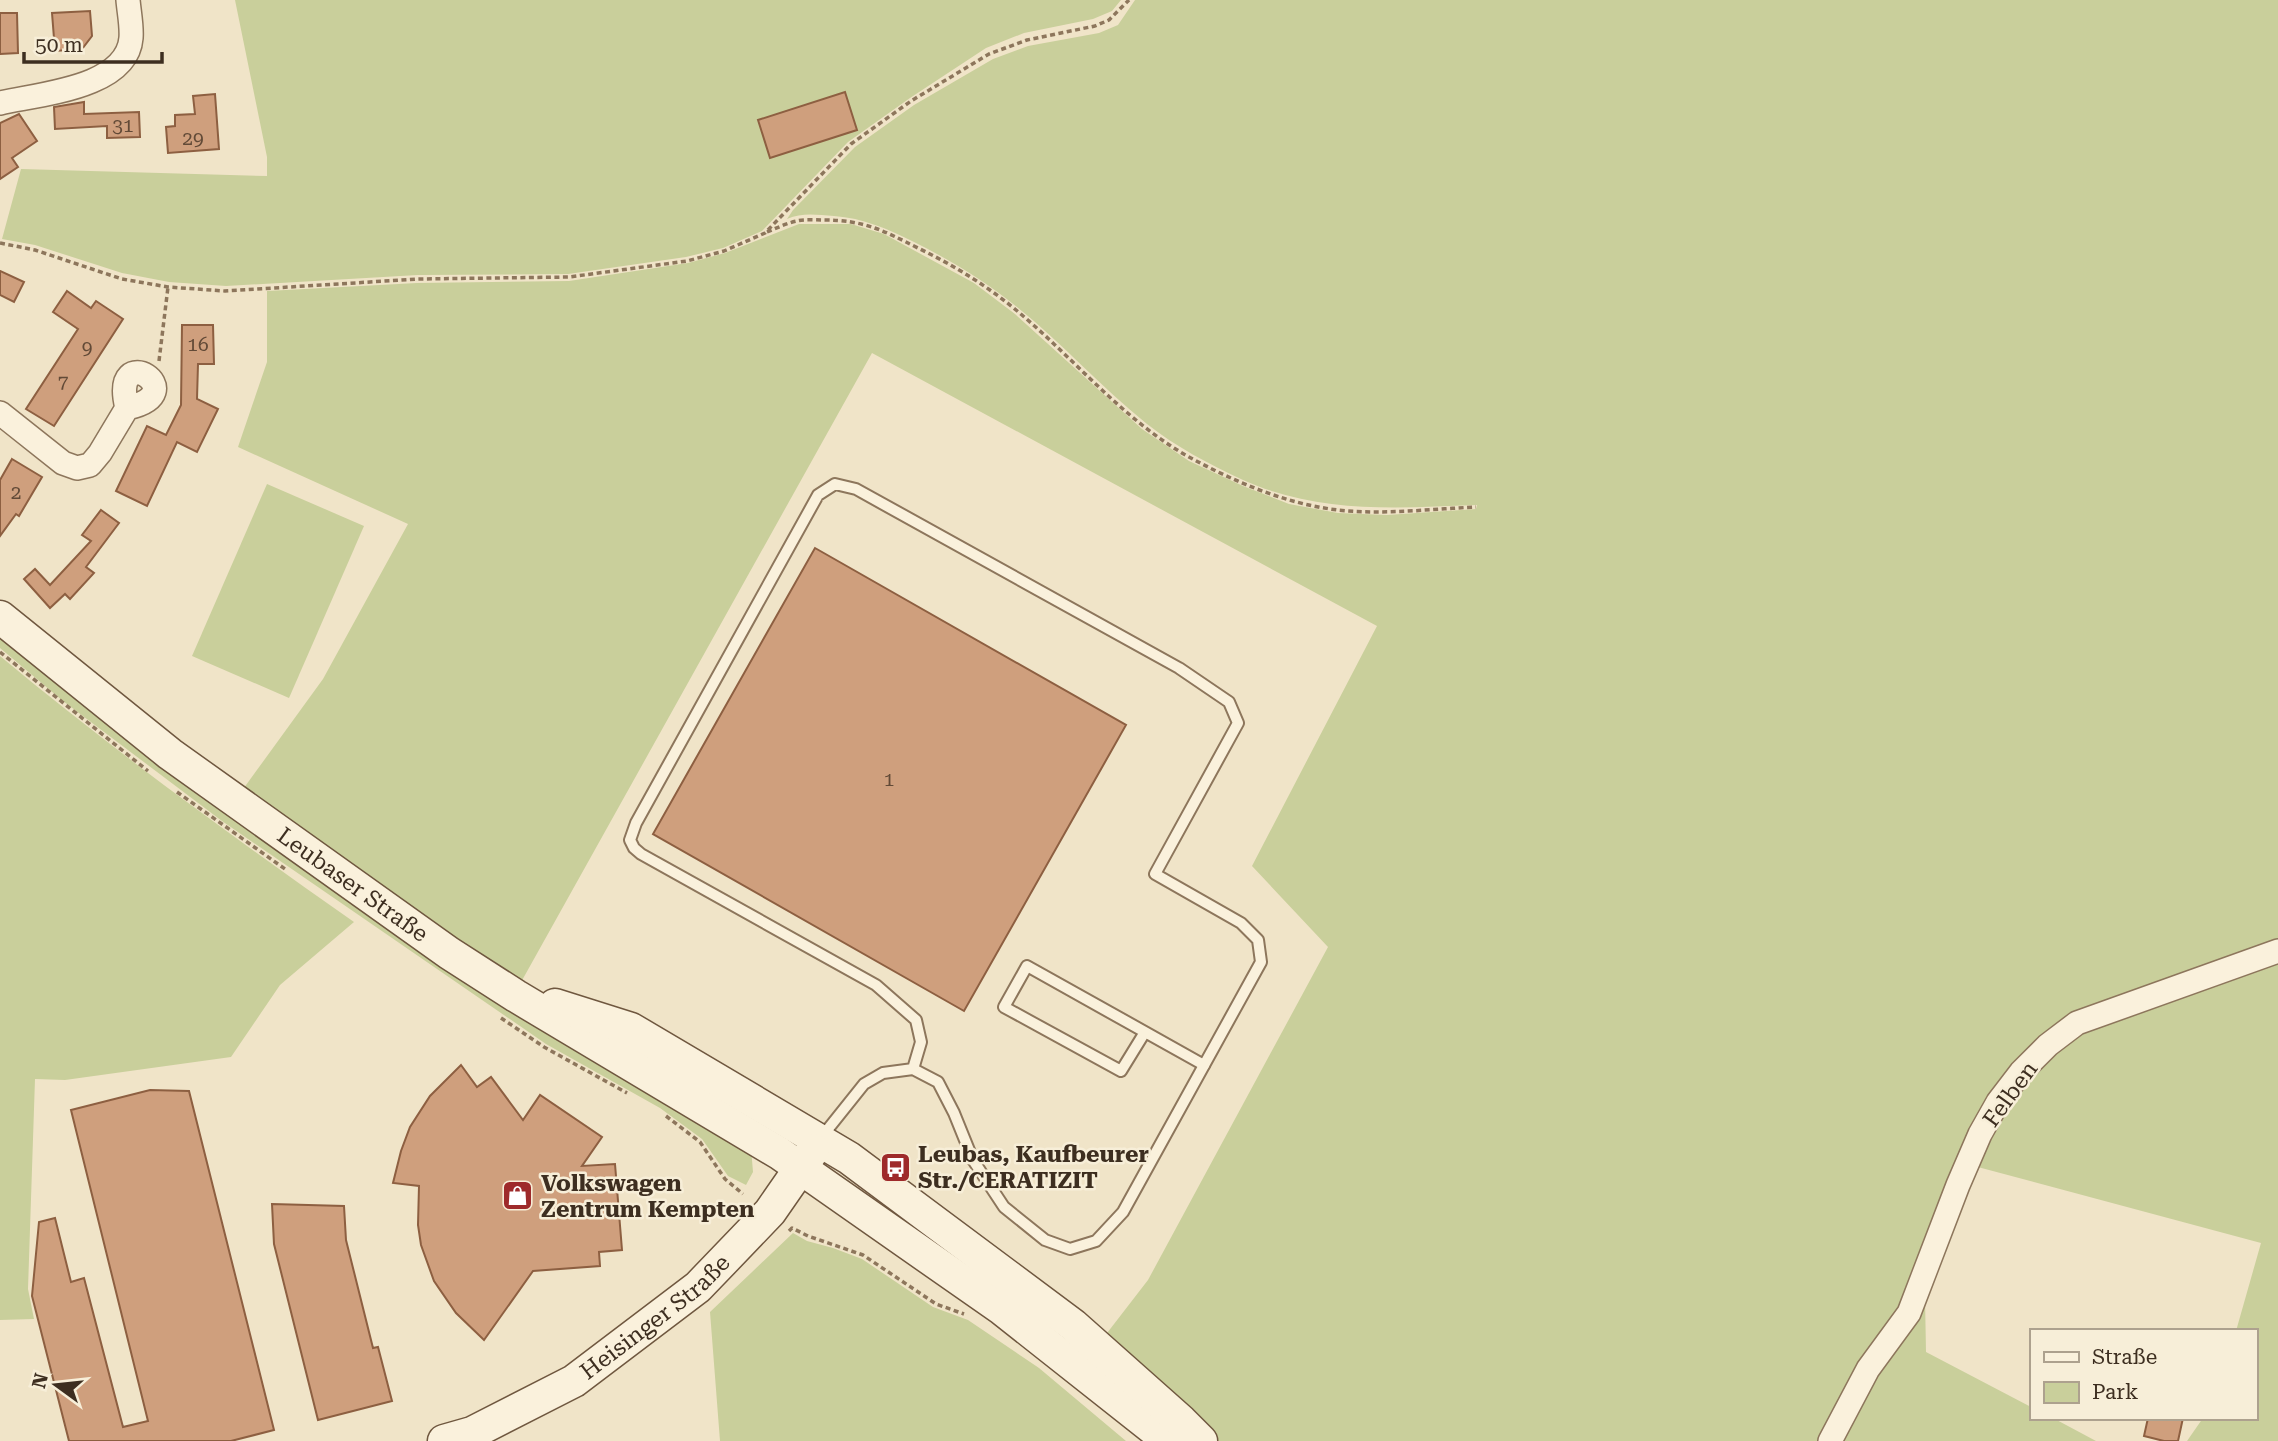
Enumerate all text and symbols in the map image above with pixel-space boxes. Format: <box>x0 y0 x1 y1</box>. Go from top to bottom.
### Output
scale bar <box>24 21 163 65</box>
text: 50 m <box>35 33 83 57</box>
house number: 31 <box>112 114 134 137</box>
house number: 29 <box>182 127 204 150</box>
house number: 16 <box>187 333 209 356</box>
house number: 9 <box>82 336 92 359</box>
house number: 7 <box>58 371 69 394</box>
house number: 2 <box>11 481 21 504</box>
house number: 1 <box>884 768 894 791</box>
street label: Leubaser Straße <box>272 822 433 948</box>
street label: Felben <box>1978 1056 2043 1132</box>
place label: Leubas, Kaufbeurer Str./CERATIZIT <box>918 1141 1149 1194</box>
bus stop icon: Leubas, Kaufbeurer Str./CERATIZIT <box>878 1150 912 1184</box>
place label: Volkswagen Zentrum Kempten <box>541 1170 755 1223</box>
shop icon: Volkswagen Zentrum Kempten <box>501 1179 535 1213</box>
street label: Heisinger Straße <box>575 1249 736 1385</box>
legend <box>2030 1329 2257 1420</box>
text: Straße <box>2092 1345 2157 1369</box>
north arrow <box>21 1350 91 1420</box>
text: N <box>27 1370 53 1391</box>
text: Park <box>2092 1380 2138 1404</box>

